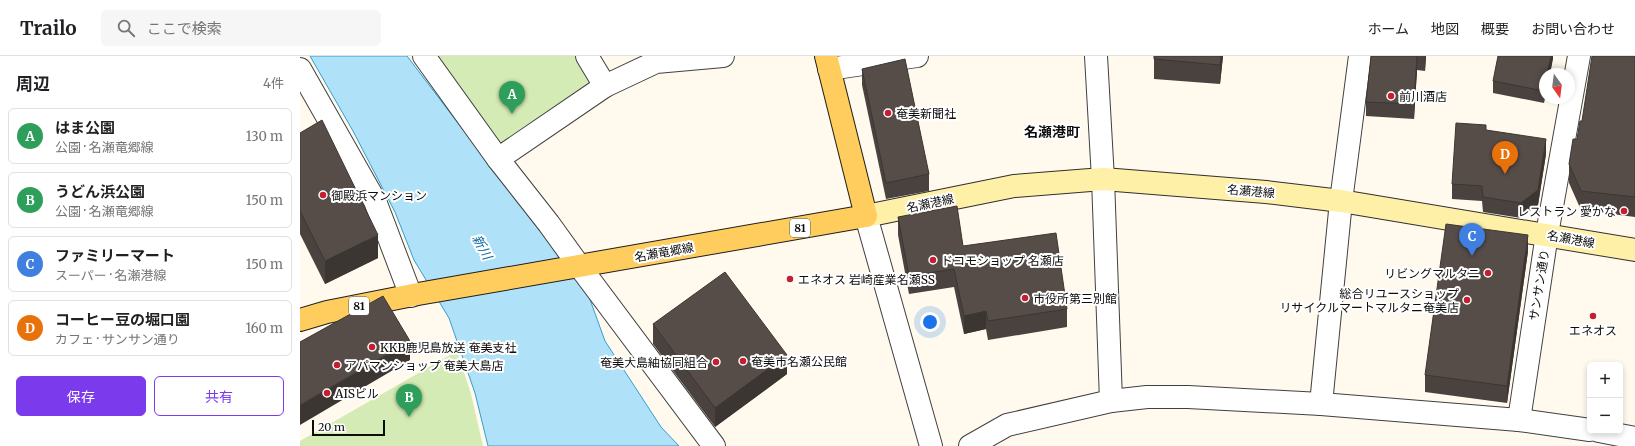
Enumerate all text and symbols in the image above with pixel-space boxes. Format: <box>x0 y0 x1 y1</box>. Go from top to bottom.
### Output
search box <box>101 10 381 46</box>
text: Trailo <box>20 16 77 40</box>
icon: search <box>115 17 137 39</box>
text: ここで検索 <box>147 19 222 38</box>
text: ホーム <box>1367 20 1409 38</box>
text: 地図 <box>1431 20 1459 38</box>
text: 概要 <box>1481 20 1509 38</box>
text: お問い合わせ <box>1531 20 1615 38</box>
north arrow <box>1539 68 1575 104</box>
text: 周辺 <box>16 73 50 95</box>
text: 4件 <box>263 75 284 92</box>
pin: A <box>499 81 525 114</box>
place label: 前川酒店 <box>1399 89 1447 104</box>
marker: 前川酒店 <box>1386 91 1396 101</box>
place label: 奄美新聞社 <box>896 106 956 121</box>
marker: 奄美新聞社 <box>883 108 893 118</box>
text: はま公園 <box>55 118 115 137</box>
district label: 名瀬港町 <box>1024 123 1080 141</box>
text: A <box>25 128 35 145</box>
text: 130 m <box>246 128 283 145</box>
text: 公園 · 名瀬竜郷線 <box>55 139 154 156</box>
pin: D <box>1492 141 1518 174</box>
street label: 名瀬港線 <box>1226 181 1276 201</box>
text: うどん浜公園 <box>55 182 145 201</box>
place label: 御殿浜マンション <box>331 188 427 203</box>
marker: 御殿浜マンション <box>318 190 328 200</box>
street label: 名瀬港線 <box>905 191 955 215</box>
text: B <box>25 192 35 209</box>
text: 150 m <box>246 192 283 209</box>
text: 公園 · 名瀬竜郷線 <box>55 203 154 220</box>
place label: レストラン 愛かな <box>1517 204 1616 219</box>
marker: レストラン 愛かな <box>1619 206 1629 216</box>
road number: 81 <box>790 219 810 237</box>
pin: C <box>1459 223 1485 256</box>
street label: 名瀬港線 <box>1546 227 1596 251</box>
water label: 新川 <box>468 232 497 264</box>
street label: 名瀬竜郷線 <box>633 239 695 265</box>
text: ファミリーマート <box>55 246 175 265</box>
street label: サンサン通り <box>1526 248 1552 322</box>
place label: ドコモショップ 名瀬店 <box>941 253 1064 268</box>
marker: ドコモショップ 名瀬店 <box>928 255 938 265</box>
text: C <box>26 256 34 273</box>
text: 150 m <box>246 256 283 273</box>
place label: リビングマルタニ <box>1384 266 1480 281</box>
text: スーパー · 名瀬港線 <box>55 267 167 284</box>
marker: リビングマルタニ <box>1483 268 1493 278</box>
place label: エネオス 岩崎産業名瀬SS <box>798 272 935 287</box>
marker: エネオス 岩崎産業名瀬SS <box>785 274 795 284</box>
place label: 総合リユースショップ リサイクルマートマルタニ奄美店 <box>1280 286 1459 315</box>
place label: 市役所第三別館 <box>1033 291 1117 306</box>
marker: 市役所第三別館 <box>1020 293 1030 303</box>
marker: 総合リユースショップ リサイクルマートマルタニ奄美店 <box>1462 295 1472 305</box>
road number: 81 <box>349 297 369 315</box>
text: コーヒー豆の堀口園 <box>55 310 190 329</box>
marker: エネオス <box>1588 311 1598 321</box>
your location <box>920 312 940 332</box>
text: D <box>25 320 35 337</box>
text: 160 m <box>245 320 283 337</box>
place label: エネオス <box>1569 323 1617 338</box>
text: カフェ · サンサン通り <box>55 331 180 348</box>
place label: KKB鹿児島放送 奄美支社 <box>380 340 516 355</box>
marker: KKB鹿児島放送 奄美支社 <box>367 342 377 352</box>
place label: 奄美市名瀬公民館 <box>751 354 847 369</box>
place label: 奄美大島紬協同組合 <box>600 355 708 370</box>
marker: 奄美市名瀬公民館 <box>738 356 748 366</box>
marker: 奄美大島紬協同組合 <box>711 357 721 367</box>
place label: アパマンショップ 奄美大島店 <box>345 358 504 373</box>
marker: アパマンショップ 奄美大島店 <box>332 360 342 370</box>
map controls <box>1587 362 1623 434</box>
button: + <box>1587 362 1623 398</box>
button: 保存 <box>16 376 146 416</box>
button: 共有 <box>154 376 284 416</box>
pin: B <box>396 384 422 417</box>
place label: AISビル <box>334 386 379 401</box>
marker: AISビル <box>322 388 332 398</box>
button: − <box>1587 398 1623 434</box>
scale bar <box>312 418 385 437</box>
text: 20 m <box>318 420 345 434</box>

